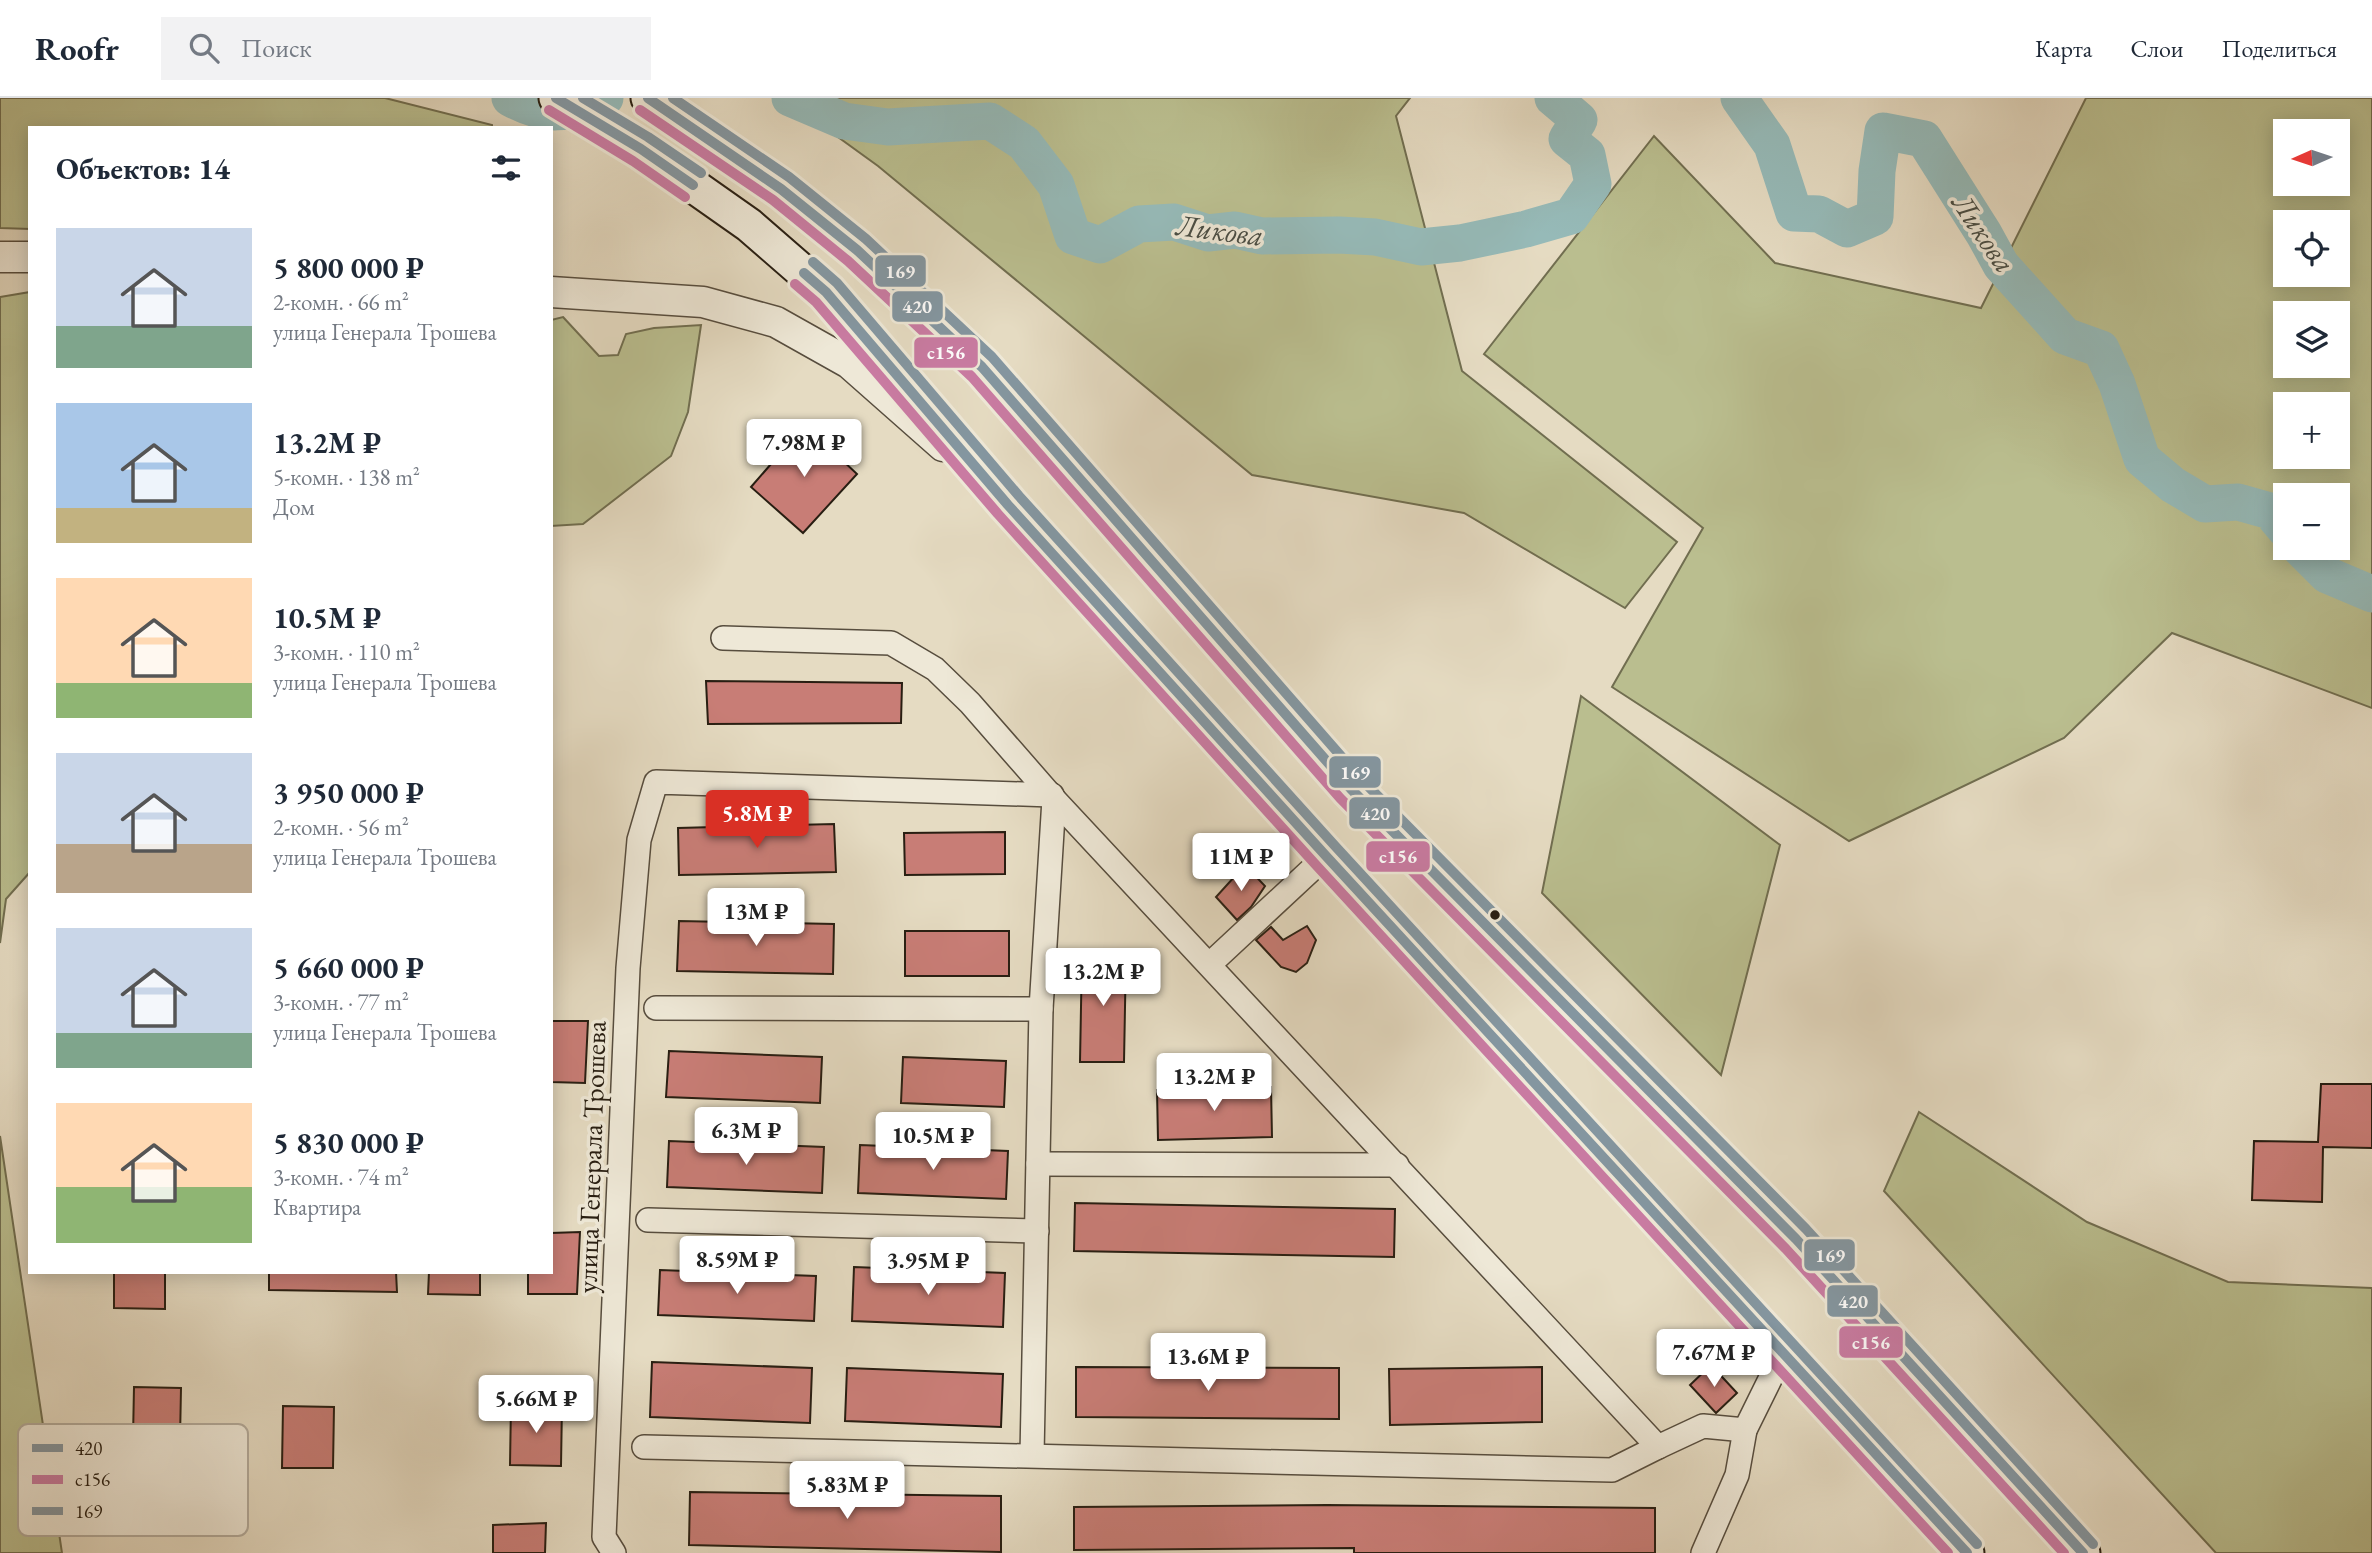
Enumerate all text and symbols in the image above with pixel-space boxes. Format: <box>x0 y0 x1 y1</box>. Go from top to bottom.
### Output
search box <box>161 17 651 80</box>
text: Roofr <box>35 27 119 70</box>
icon: search <box>185 29 223 67</box>
text: Поиск <box>241 31 312 65</box>
text: Карта <box>2035 33 2092 64</box>
text: Слои <box>2130 33 2184 64</box>
text: Поделиться <box>2222 33 2337 64</box>
north arrow <box>2273 119 2350 196</box>
map controls <box>2273 119 2350 560</box>
text: Объектов: 14 <box>56 149 230 188</box>
icon: filters <box>487 149 525 187</box>
water label: Ликова <box>1942 184 2025 280</box>
water label: Ликова <box>1172 205 1266 255</box>
button: locate <box>2273 210 2350 287</box>
text: 5 800 000 ₽ <box>273 248 424 287</box>
line badge: 169 <box>874 254 927 288</box>
icon: home <box>112 256 196 340</box>
text: 169 <box>885 259 915 284</box>
text: 2-комн. · 66 m² <box>273 287 409 317</box>
line badge: 420 <box>891 290 944 323</box>
text: 420 <box>902 294 932 319</box>
button: layers <box>2273 301 2350 378</box>
text: улица Генерала Трошева <box>273 317 497 347</box>
line badge: с156 <box>913 336 979 369</box>
text: с156 <box>927 340 965 365</box>
button: + <box>2273 392 2350 469</box>
pin: 7.98M ₽ <box>739 420 869 479</box>
text: 13.2M ₽ <box>273 423 381 462</box>
text: 7.98M ₽ <box>763 427 845 457</box>
icon: home <box>112 431 196 515</box>
text: 5-комн. · 138 m² <box>273 462 420 492</box>
button: − <box>2273 483 2350 560</box>
text: Дом <box>273 492 315 522</box>
text: 10.5M ₽ <box>273 598 381 637</box>
icon: home <box>112 606 196 690</box>
text: 3-комн. · 110 m² <box>273 637 420 667</box>
text: улица Генерала Трошева <box>273 667 497 697</box>
line badge: 169 <box>1328 755 1382 789</box>
text: 169 <box>1340 760 1370 785</box>
text: 3 950 000 ₽ <box>273 773 424 812</box>
icon: home <box>112 781 196 865</box>
pin: 5.8M ₽ <box>700 790 814 850</box>
line badge: 420 <box>1348 796 1401 830</box>
text: 5.8M ₽ <box>722 798 792 828</box>
text: 420 <box>1360 801 1390 826</box>
text: 2-комн. · 56 m² <box>273 812 409 842</box>
pin: 11M ₽ <box>1192 834 1290 893</box>
line badge: с156 <box>1365 840 1431 873</box>
text: 11M ₽ <box>1208 841 1274 871</box>
text: улица Генерала Трошева <box>273 842 497 872</box>
text: с156 <box>1379 844 1417 869</box>
pin: 13M ₽ <box>707 888 805 948</box>
text: 13M ₽ <box>723 896 789 926</box>
unlabelled marker <box>1488 908 1502 922</box>
text: 5 660 000 ₽ <box>273 948 424 987</box>
pin: 13.2M ₽ <box>1038 948 1168 1008</box>
icon: home <box>112 956 196 1040</box>
text: 13.2M ₽ <box>1062 956 1144 986</box>
text: 3-комн. · 77 m² <box>273 987 409 1017</box>
text: улица Генерала Трошева <box>273 1017 497 1047</box>
street label: улица Генерала Трошева <box>568 1019 614 1294</box>
pin: 13.2M ₽ <box>1149 1054 1279 1113</box>
text: 13.2M ₽ <box>1173 1061 1255 1091</box>
pin: 6.3M ₽ <box>689 1108 803 1167</box>
pin: 10.5M ₽ <box>868 1112 998 1172</box>
text: 6.3M ₽ <box>711 1115 781 1145</box>
text: 10.5M ₽ <box>892 1120 974 1150</box>
text: 5 830 000 ₽ <box>273 1123 424 1162</box>
icon: home <box>112 1131 196 1215</box>
text: 3-комн. · 74 m² <box>273 1162 409 1192</box>
text: Квартира <box>273 1192 361 1222</box>
pin: 8.59M ₽ <box>672 1236 802 1296</box>
pin: 3.95M ₽ <box>863 1238 993 1297</box>
line badge: 169 <box>1803 1238 1856 1272</box>
text: 169 <box>1815 1243 1845 1268</box>
text: 8.59M ₽ <box>696 1244 778 1274</box>
text: 3.95M ₽ <box>887 1245 969 1275</box>
line badge: 420 <box>1826 1284 1879 1318</box>
text: 420 <box>1838 1289 1868 1314</box>
line badge: с156 <box>1838 1325 1904 1359</box>
pin: 7.67M ₽ <box>1649 1330 1779 1389</box>
text: с156 <box>1852 1330 1890 1355</box>
pin: 13.6M ₽ <box>1143 1334 1273 1393</box>
text: 7.67M ₽ <box>1673 1337 1755 1367</box>
text: 13.6M ₽ <box>1167 1341 1249 1371</box>
pin: 5.66M ₽ <box>471 1376 601 1435</box>
text: 5.66M ₽ <box>495 1383 577 1413</box>
legend <box>18 1424 248 1536</box>
text: 420 <box>75 1436 102 1461</box>
pin: 5.83M ₽ <box>782 1462 912 1521</box>
text: с156 <box>75 1467 110 1492</box>
text: 5.83M ₽ <box>806 1469 888 1499</box>
text: 169 <box>75 1499 102 1524</box>

